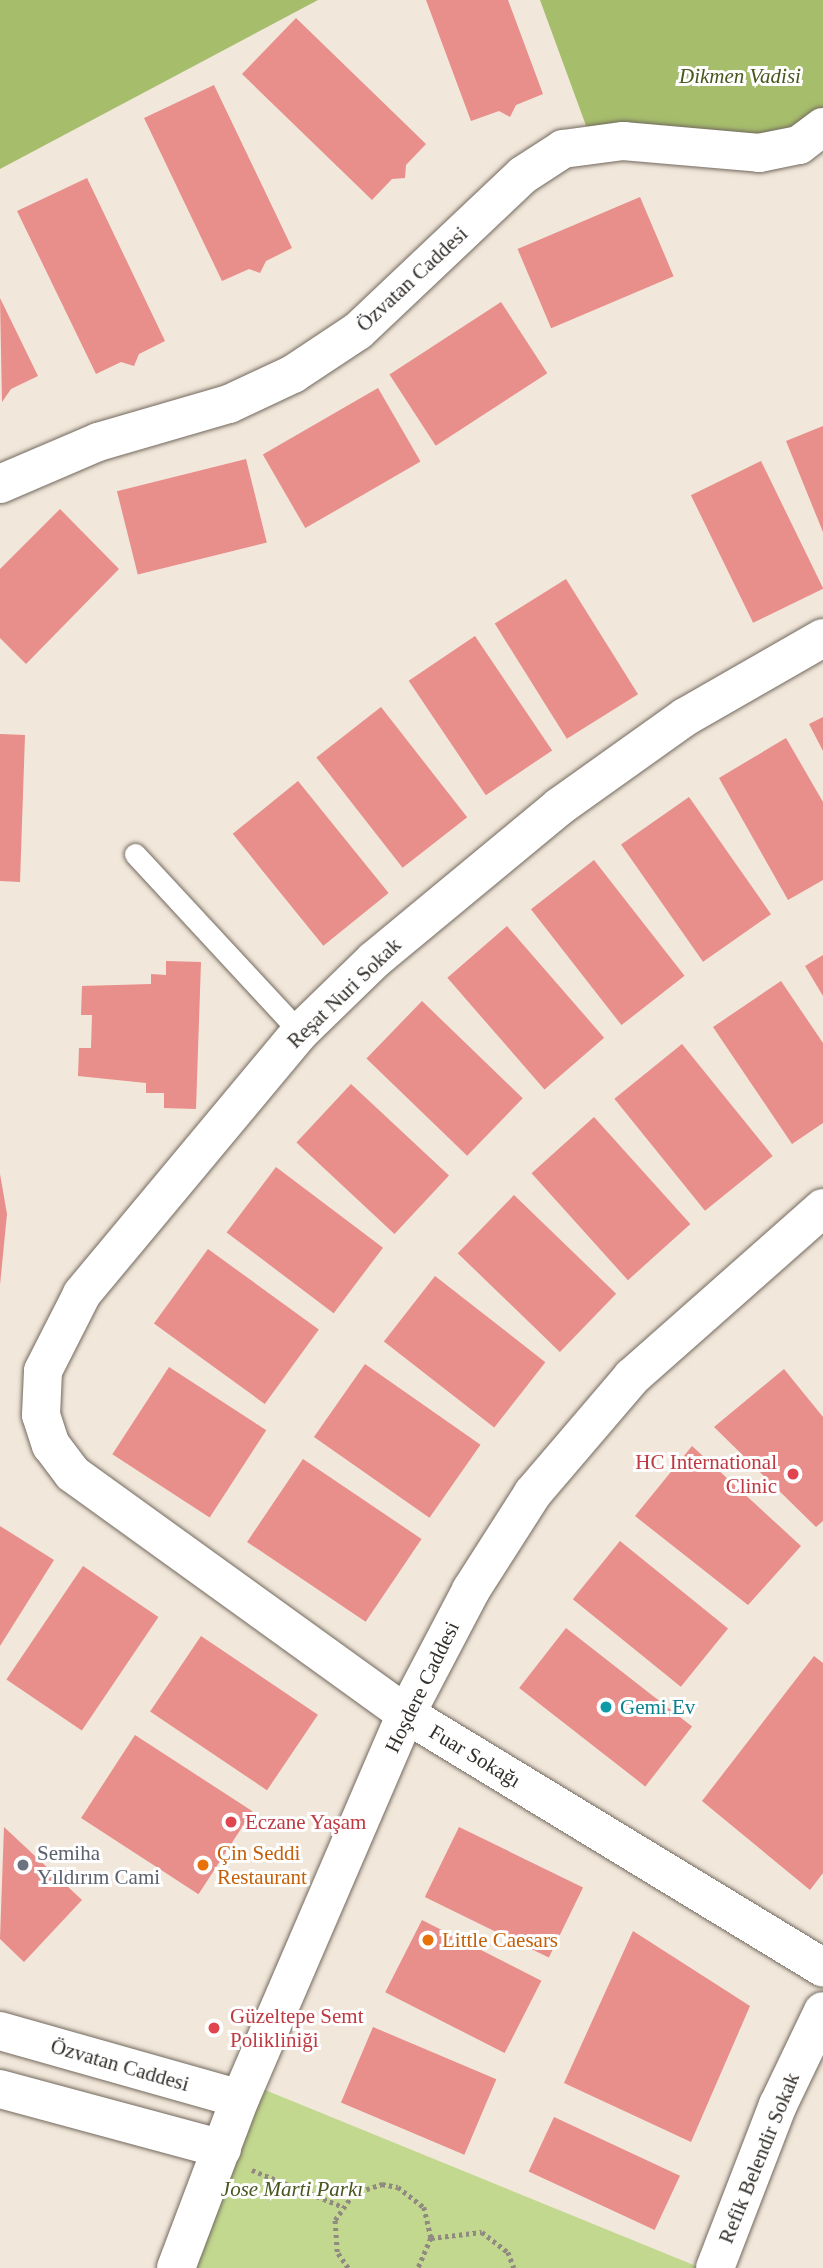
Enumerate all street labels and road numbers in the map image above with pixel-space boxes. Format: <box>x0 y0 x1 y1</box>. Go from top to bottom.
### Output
street label: Özvatan Caddesi <box>351 221 473 337</box>
street label: Reşat Nuri Sokak <box>282 932 406 1054</box>
street label: Hoşdere Caddesi <box>379 1617 465 1757</box>
street label: Fuar Sokağı <box>425 1719 525 1793</box>
street label: Özvatan Caddesi <box>48 2033 192 2097</box>
street label: Refik Belendir Sokak <box>713 2069 805 2247</box>

